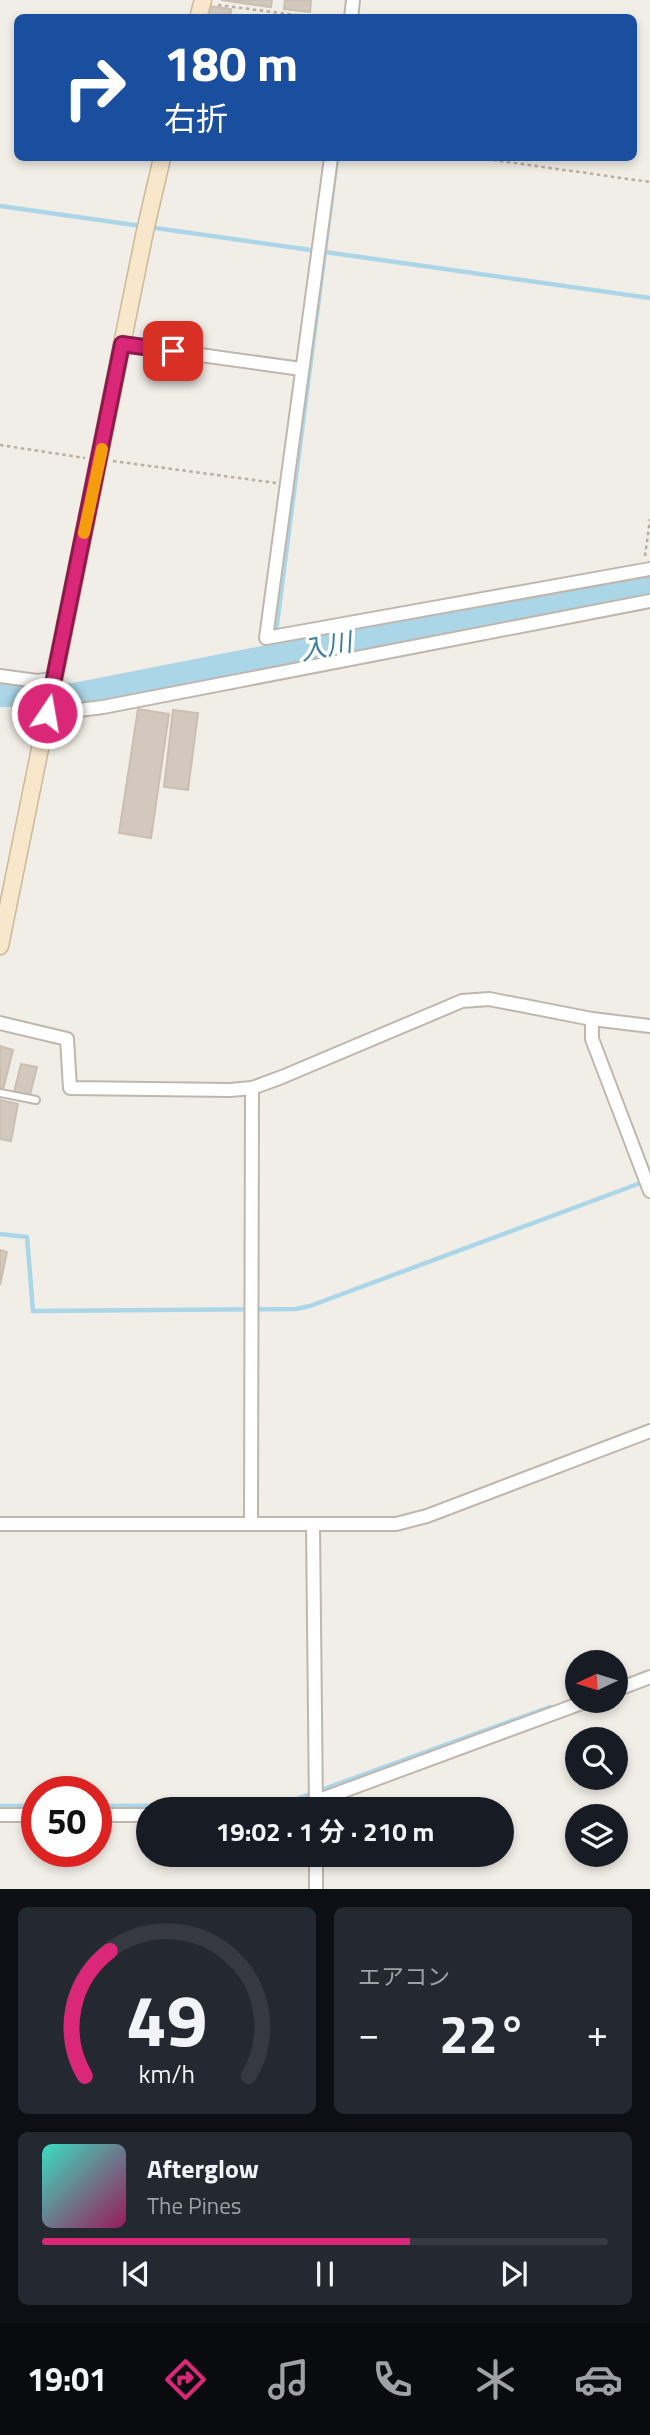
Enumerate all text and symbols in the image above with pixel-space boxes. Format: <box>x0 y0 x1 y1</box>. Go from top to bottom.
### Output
text: 180 m <box>164 25 298 100</box>
icon: right <box>49 42 140 133</box>
text: 右折 <box>164 94 228 142</box>
pin <box>143 321 203 381</box>
icon: arrive <box>154 332 192 370</box>
water label: 入川 <box>297 621 358 670</box>
position arrow <box>10 676 84 750</box>
north arrow <box>565 1650 628 1713</box>
map controls <box>565 1650 628 1867</box>
button: search <box>565 1727 628 1790</box>
speed limit sign: 50 <box>21 1776 112 1867</box>
button: layers <box>565 1804 628 1867</box>
text: 19:02 · 1 分 · 210 m <box>216 1812 434 1851</box>
text: エアコン <box>358 1959 450 1994</box>
text: 49 <box>126 1965 208 2075</box>
text: 22° <box>439 1994 527 2073</box>
text: − <box>358 2004 379 2062</box>
text: + <box>587 2004 608 2062</box>
text: km/h <box>139 2055 195 2093</box>
text: Afterglow <box>147 2149 259 2188</box>
text: The Pines <box>147 2188 241 2223</box>
icon: previous <box>117 2255 155 2293</box>
icon: pause <box>306 2255 344 2293</box>
icon: next <box>495 2255 533 2293</box>
text: 19:01 <box>27 2355 107 2403</box>
icon: directions <box>161 2355 210 2404</box>
icon: music <box>264 2355 313 2404</box>
icon: phone <box>368 2355 417 2404</box>
icon: climate <box>471 2355 520 2404</box>
icon: car <box>574 2355 623 2404</box>

